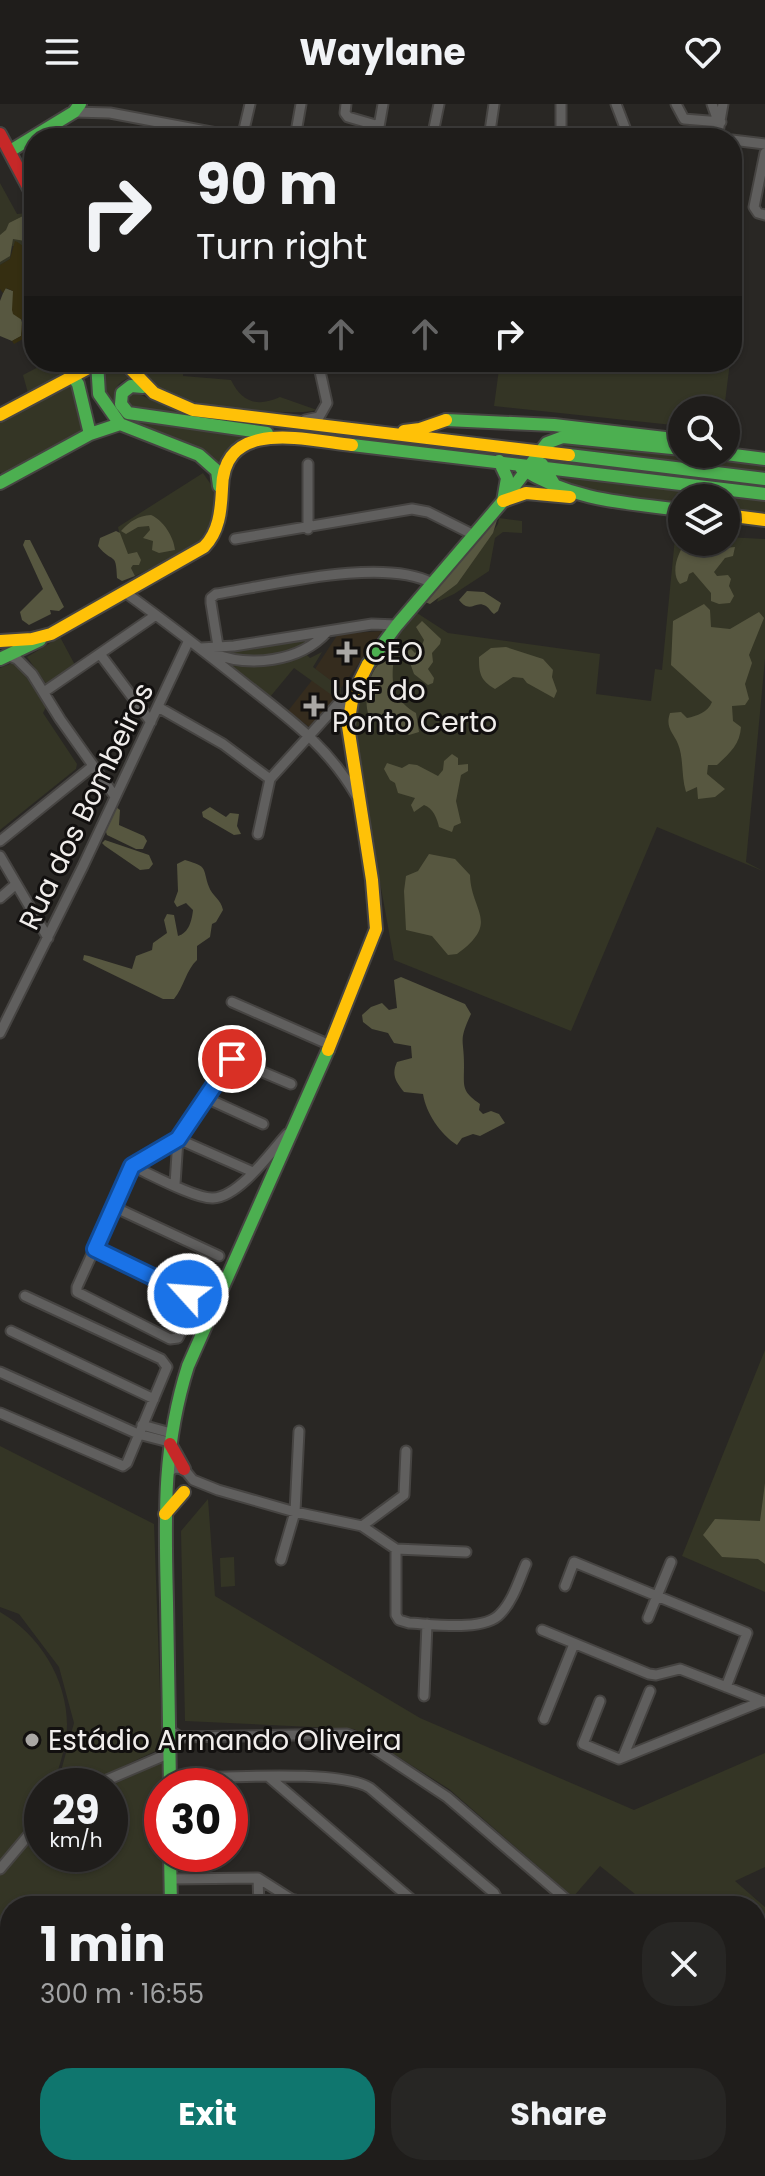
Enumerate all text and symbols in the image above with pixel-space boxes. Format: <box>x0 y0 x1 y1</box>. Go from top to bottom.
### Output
text: Waylane <box>299 27 466 78</box>
icon: menu <box>40 30 84 74</box>
icon: heart <box>681 30 725 74</box>
text: 90 m <box>196 145 338 224</box>
icon: right <box>64 160 168 264</box>
text: Turn right <box>196 221 367 272</box>
icon: left <box>235 312 279 356</box>
icon: ahead <box>319 312 363 356</box>
icon: ahead <box>403 312 447 356</box>
icon: right <box>487 312 531 356</box>
map controls <box>668 396 740 556</box>
button: search <box>668 396 740 468</box>
button: layers <box>668 484 740 556</box>
place label: CEO <box>365 633 423 672</box>
marker: CEO <box>336 641 358 663</box>
place label: USF do Ponto Certo <box>332 671 497 742</box>
street label: Rua dos Bombeiros <box>10 676 163 936</box>
marker: USF do Ponto Certo <box>303 695 325 717</box>
pin <box>198 1025 266 1093</box>
icon: arrive <box>210 1037 254 1081</box>
position arrow <box>146 1252 230 1336</box>
place label: Estádio Armando Oliveira <box>48 1721 402 1760</box>
marker: Estádio Armando Oliveira <box>23 1731 41 1749</box>
speed limit sign: 30 <box>144 1768 248 1872</box>
text: 29 <box>52 1782 100 1838</box>
text: km/h <box>49 1826 103 1854</box>
text: 1 min <box>40 1911 166 1978</box>
button: close <box>642 1922 726 2006</box>
text: 300 m · 16:55 <box>40 1976 204 2012</box>
button: Exit <box>40 2068 375 2160</box>
button: Share <box>391 2068 726 2160</box>

